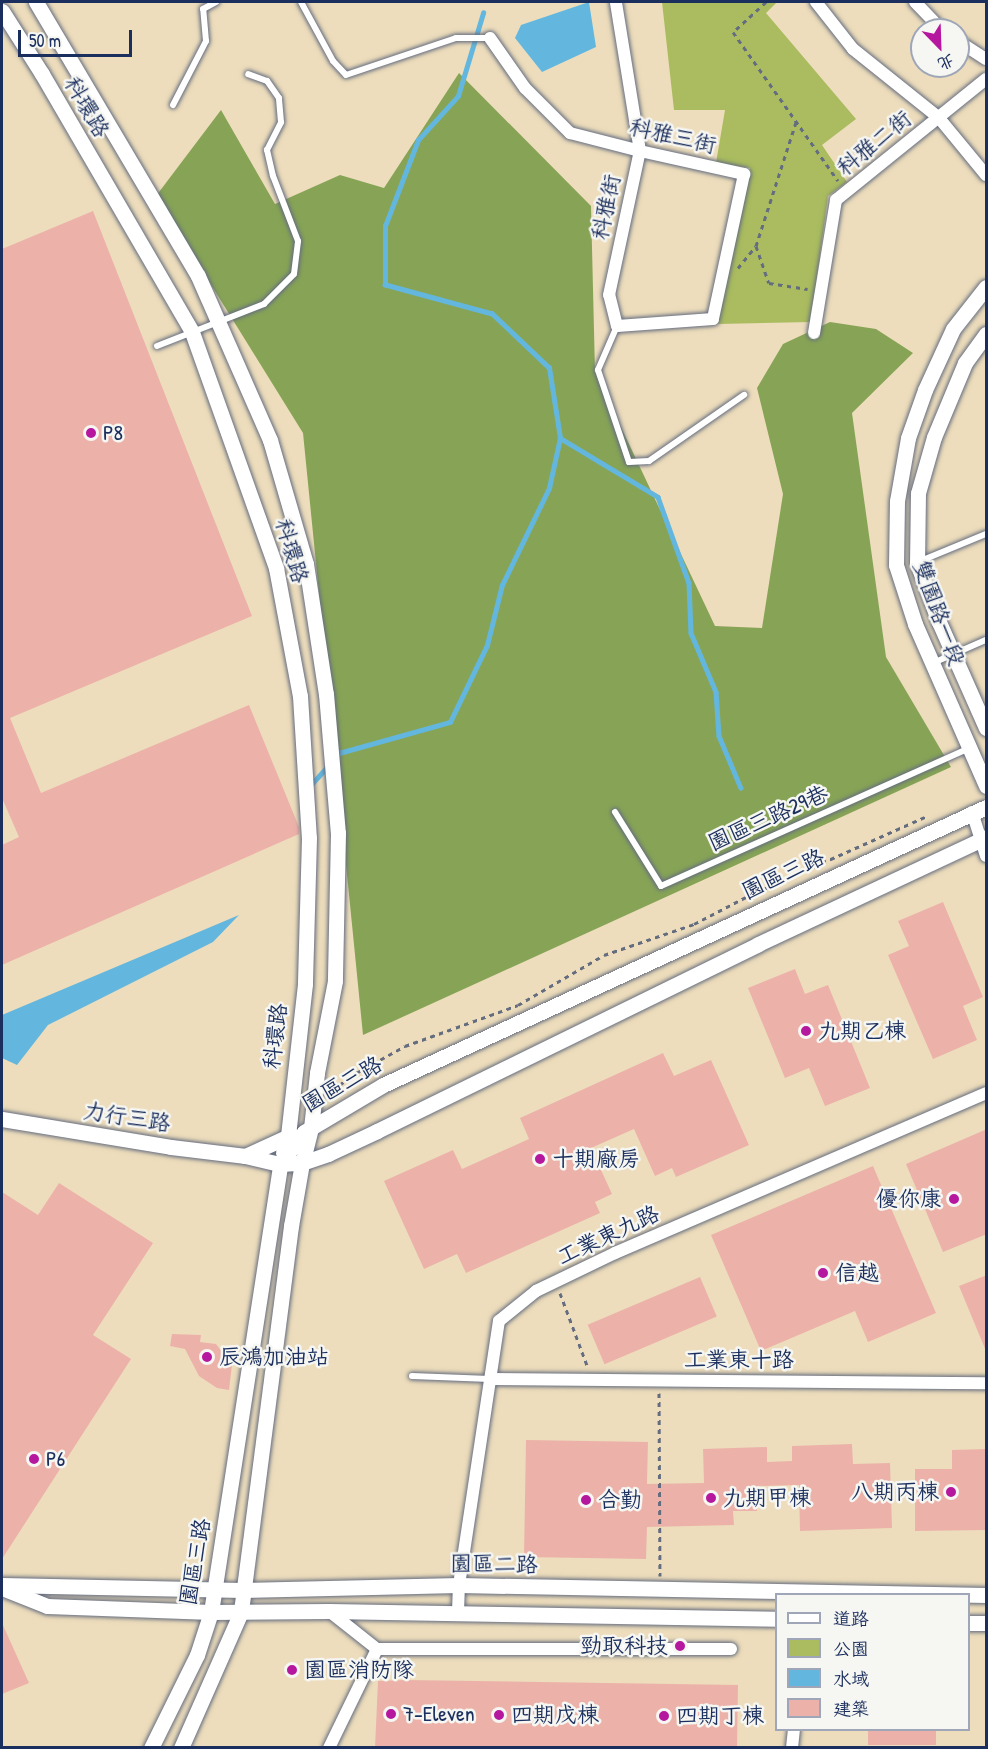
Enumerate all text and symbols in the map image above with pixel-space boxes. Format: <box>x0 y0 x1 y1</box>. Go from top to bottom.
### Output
scale bar <box>21 18 135 56</box>
north arrow <box>910 18 970 78</box>
text: 50 m <box>29 28 61 53</box>
text: 北 <box>935 49 958 76</box>
street label: 科環路 <box>59 72 115 142</box>
street label: 科雅二街 <box>831 105 917 181</box>
street label: 科雅三街 <box>627 113 719 159</box>
street label: 科雅街 <box>586 172 626 242</box>
place label: P8 <box>103 420 123 446</box>
marker: P8 <box>84 426 98 440</box>
street label: 科環路 <box>270 516 314 586</box>
street label: 雙園路一段 <box>908 557 970 669</box>
street label: 園區三路29巷 <box>704 780 832 856</box>
street label: 園區三路 <box>738 843 828 905</box>
street label: 科環路 <box>258 1002 292 1070</box>
place label: 九期乙棟 <box>818 1018 906 1044</box>
marker: 九期乙棟 <box>799 1024 813 1038</box>
street label: 園區三路 <box>297 1051 387 1117</box>
street label: 力行三路 <box>81 1097 173 1137</box>
place label: 十期廠房 <box>552 1146 640 1172</box>
marker: 十期廠房 <box>533 1152 547 1166</box>
place label: 優你康 <box>876 1186 942 1212</box>
marker: 優你康 <box>947 1192 961 1206</box>
street label: 工業東九路 <box>553 1200 663 1270</box>
place label: 信越 <box>835 1260 879 1286</box>
marker: 信越 <box>816 1266 830 1280</box>
place label: 辰鴻加油站 <box>219 1344 329 1370</box>
street label: 工業東十路 <box>684 1347 794 1373</box>
marker: 辰鴻加油站 <box>200 1350 214 1364</box>
place label: P6 <box>46 1446 65 1472</box>
marker: P6 <box>27 1452 41 1466</box>
place label: 八期丙棟 <box>851 1479 939 1505</box>
place label: 九期甲棟 <box>723 1485 811 1511</box>
marker: 八期丙棟 <box>944 1485 958 1499</box>
place label: 合勤 <box>598 1487 642 1513</box>
marker: 九期甲棟 <box>704 1491 718 1505</box>
marker: 合勤 <box>579 1493 593 1507</box>
street label: 園區三路 <box>174 1516 216 1608</box>
street label: 園區二路 <box>450 1550 538 1578</box>
legend <box>775 1593 970 1731</box>
text: 道路 <box>833 1606 869 1631</box>
place label: 勁取科技 <box>580 1633 668 1659</box>
text: 公園 <box>833 1636 869 1661</box>
marker: 勁取科技 <box>673 1639 687 1653</box>
place label: 園區消防隊 <box>304 1657 414 1683</box>
marker: 園區消防隊 <box>285 1663 299 1677</box>
text: 水域 <box>833 1666 869 1691</box>
text: 建築 <box>833 1696 869 1721</box>
place label: 7-Eleven <box>403 1701 475 1727</box>
place label: 四期戊棟 <box>511 1702 599 1728</box>
place label: 四期丁棟 <box>676 1703 764 1729</box>
marker: 7-Eleven <box>384 1707 398 1721</box>
marker: 四期戊棟 <box>492 1708 506 1722</box>
marker: 四期丁棟 <box>657 1709 671 1723</box>

